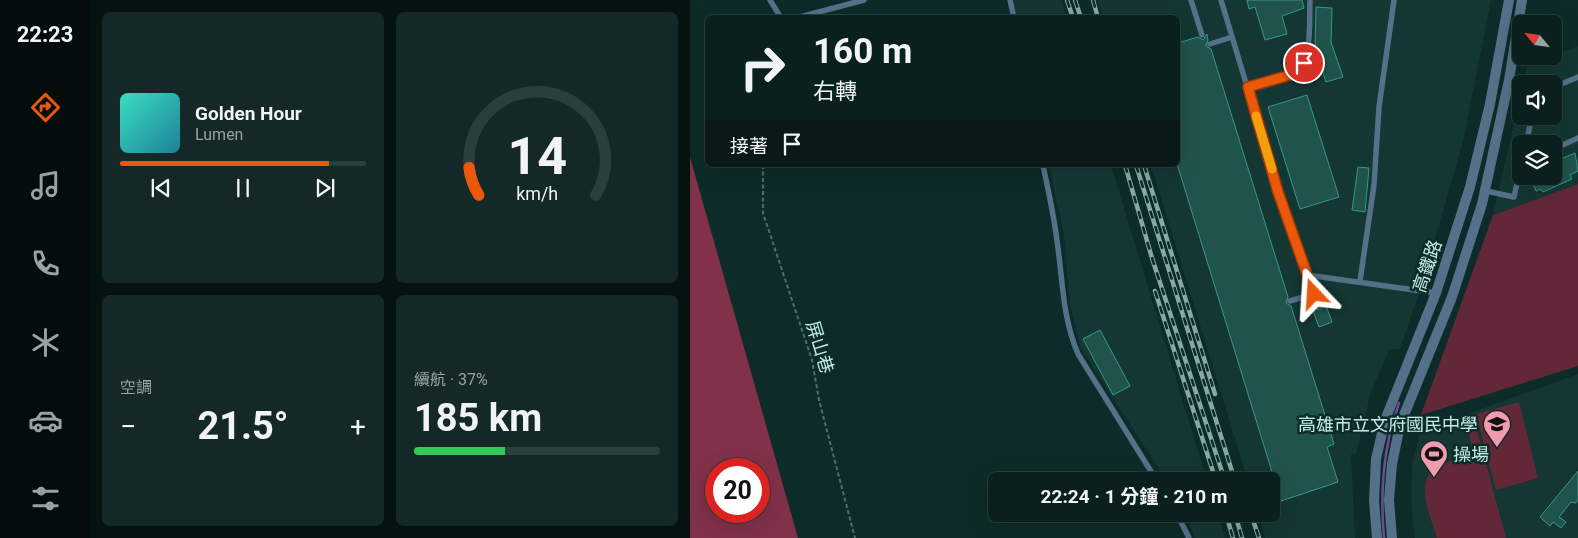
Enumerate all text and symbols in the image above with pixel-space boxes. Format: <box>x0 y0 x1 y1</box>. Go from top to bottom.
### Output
north arrow <box>1512 15 1562 65</box>
map controls <box>1512 15 1562 185</box>
text: 22:23 <box>17 22 73 47</box>
text: 160 m <box>813 31 912 72</box>
icon: right <box>730 35 795 100</box>
pin <box>1283 42 1325 84</box>
icon: arrive <box>1290 49 1318 77</box>
button: sound <box>1512 75 1562 125</box>
text: 右轉 <box>813 79 857 104</box>
icon: directions <box>28 90 63 125</box>
text: Golden Hour <box>195 102 302 125</box>
text: Lumen <box>195 125 243 144</box>
text: 14 <box>507 126 567 187</box>
icon: arrive <box>778 130 806 158</box>
text: 接著 <box>730 135 768 158</box>
button: layers <box>1512 135 1562 185</box>
icon: music <box>28 168 63 203</box>
icon: previous <box>147 174 175 202</box>
icon: pause <box>229 174 257 202</box>
icon: next <box>311 174 339 202</box>
text: km/h <box>516 183 558 204</box>
street label: 高鐵路 <box>1408 237 1446 295</box>
icon: phone <box>28 246 63 281</box>
position arrow <box>1287 267 1339 319</box>
street label: 屏山巷 <box>802 318 838 376</box>
icon: climate <box>28 325 63 360</box>
text: 續航 · 37% <box>414 370 488 389</box>
text: 空調 <box>120 378 152 397</box>
text: 185 km <box>414 396 542 440</box>
icon: car <box>28 403 63 438</box>
text: 21.5° <box>197 404 289 448</box>
school or university icon: 高雄市立文府國民中學 <box>1482 409 1512 448</box>
text: − <box>120 410 136 443</box>
text: + <box>350 410 366 443</box>
place label: 高雄市立文府國民中學 <box>1298 414 1478 435</box>
sports icon: 操場 <box>1419 439 1449 478</box>
place label: 操場 <box>1453 444 1489 465</box>
speed limit sign: 20 <box>705 458 770 523</box>
icon: filters <box>28 481 63 516</box>
text: 22:24 · 1 分鐘 · 210 m <box>1041 485 1227 508</box>

